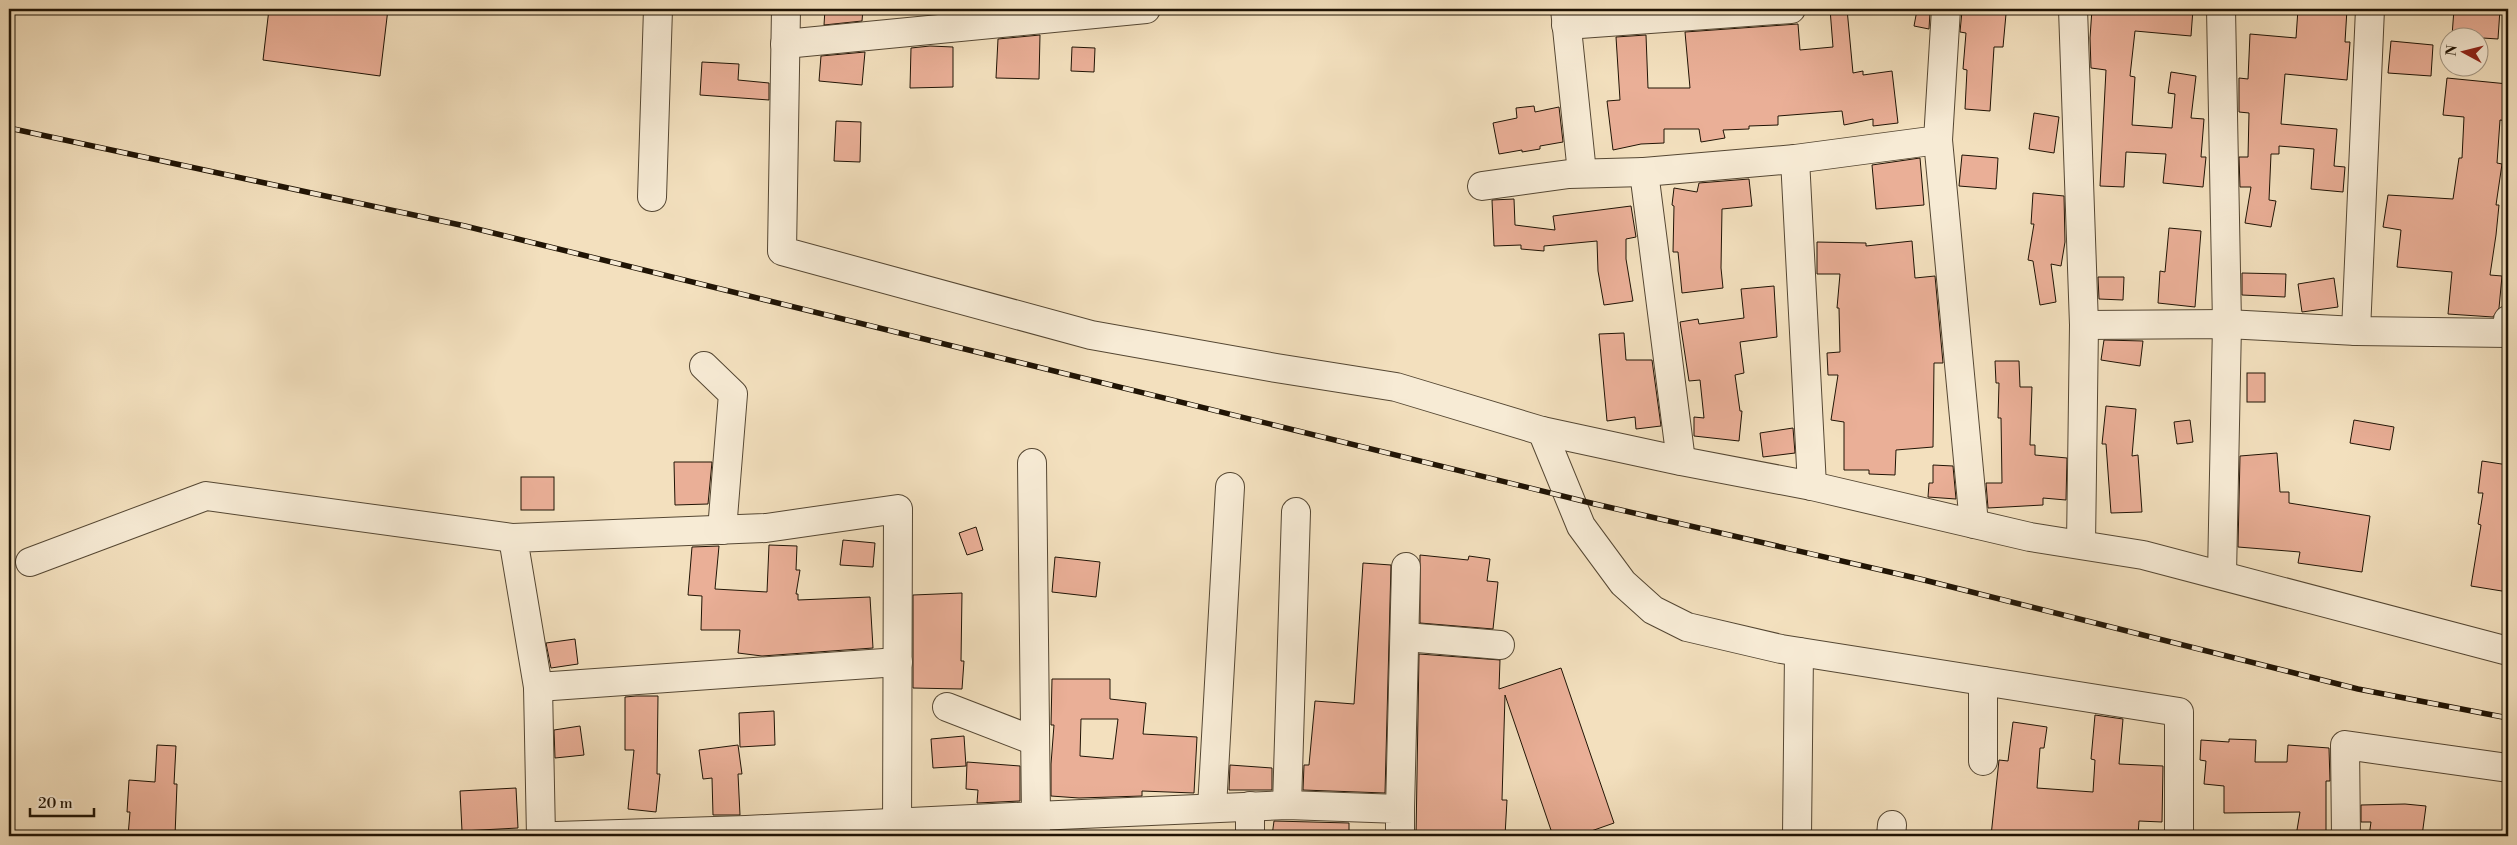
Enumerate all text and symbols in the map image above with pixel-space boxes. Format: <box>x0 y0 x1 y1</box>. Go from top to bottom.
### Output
north arrow <box>2440 28 2490 78</box>
text: N <box>2442 44 2462 57</box>
scale bar <box>30 785 94 817</box>
text: 20 m <box>38 794 73 813</box>

